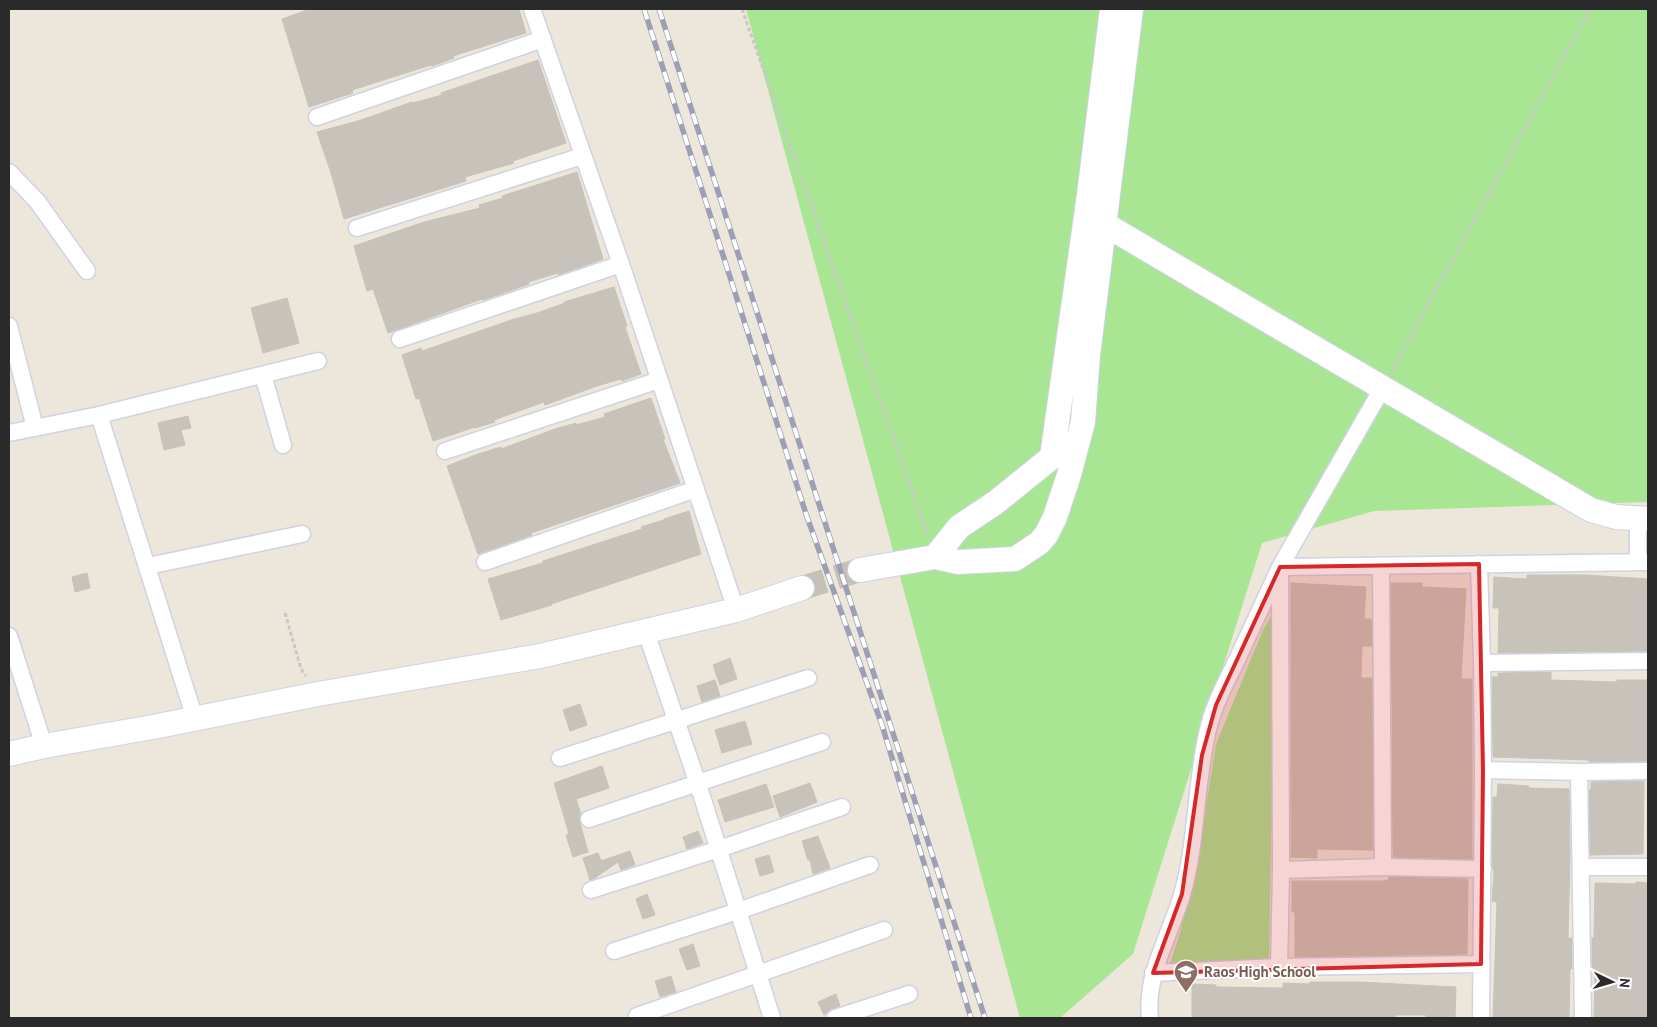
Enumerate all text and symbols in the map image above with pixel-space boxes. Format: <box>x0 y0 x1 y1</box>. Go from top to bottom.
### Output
north arrow <box>1587 957 1637 1007</box>
school or university icon: Raos High School <box>1173 959 1199 993</box>
place label: Raos High School <box>1204 962 1316 981</box>
text: N <box>1616 978 1634 989</box>

